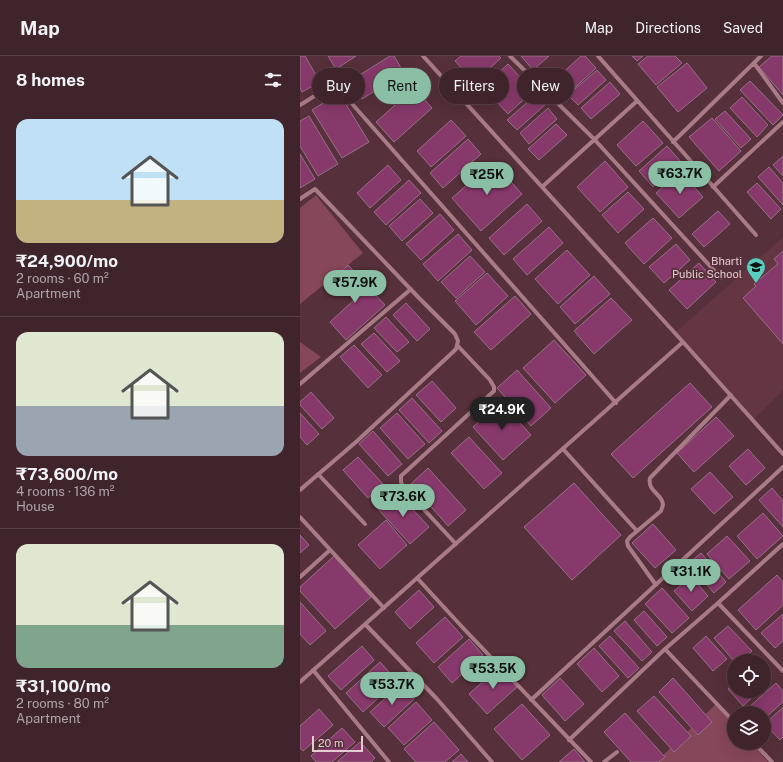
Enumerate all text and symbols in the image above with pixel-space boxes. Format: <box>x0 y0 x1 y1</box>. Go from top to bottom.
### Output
text: Map <box>20 17 60 39</box>
text: Map <box>585 20 613 36</box>
text: Directions <box>635 20 701 36</box>
text: Saved <box>723 20 763 36</box>
chip: Buy <box>312 68 365 104</box>
chip: Rent <box>373 68 431 104</box>
chip: Filters <box>439 68 509 104</box>
chip: New <box>517 68 574 104</box>
icon: filters <box>262 69 284 91</box>
text: 8 homes <box>16 70 85 90</box>
icon: home <box>114 145 186 217</box>
pin: ₹63.7K <box>647 161 713 195</box>
pin: ₹25K <box>463 162 511 196</box>
text: ₹63.7K <box>657 166 703 181</box>
text: ₹25K <box>470 167 504 182</box>
text: ₹24,900/mo <box>16 251 118 271</box>
place label: Bharti Public School <box>672 255 742 280</box>
school or university icon: Bharti Public School <box>745 256 767 284</box>
pin: ₹57.9K <box>322 270 388 304</box>
text: 2 rooms · 60 m² <box>16 271 109 286</box>
text: ₹57.9K <box>332 275 378 290</box>
text: Apartment <box>16 286 81 301</box>
icon: home <box>114 358 186 430</box>
pin: ₹24.9K <box>469 397 535 431</box>
text: ₹24.9K <box>479 402 525 417</box>
text: ₹73,600/mo <box>16 464 118 484</box>
text: 4 rooms · 136 m² <box>16 484 115 499</box>
pin: ₹73.6K <box>370 484 436 518</box>
text: ₹73.6K <box>380 489 426 504</box>
text: House <box>16 499 55 514</box>
pin: ₹31.1K <box>658 559 724 593</box>
text: ₹31.1K <box>671 564 711 579</box>
icon: home <box>114 570 186 642</box>
map controls <box>727 654 771 750</box>
button: locate <box>727 654 771 698</box>
pin: ₹53.5K <box>460 656 526 690</box>
text: ₹53.5K <box>469 661 517 676</box>
pin: ₹53.7K <box>359 672 425 706</box>
text: ₹31,100/mo <box>16 676 111 696</box>
text: ₹53.7K <box>369 677 415 692</box>
text: 2 rooms · 80 m² <box>16 696 109 711</box>
button: layers <box>727 706 771 750</box>
text: Apartment <box>16 711 81 726</box>
scale bar <box>312 734 363 753</box>
text: 20 m <box>318 737 343 749</box>

